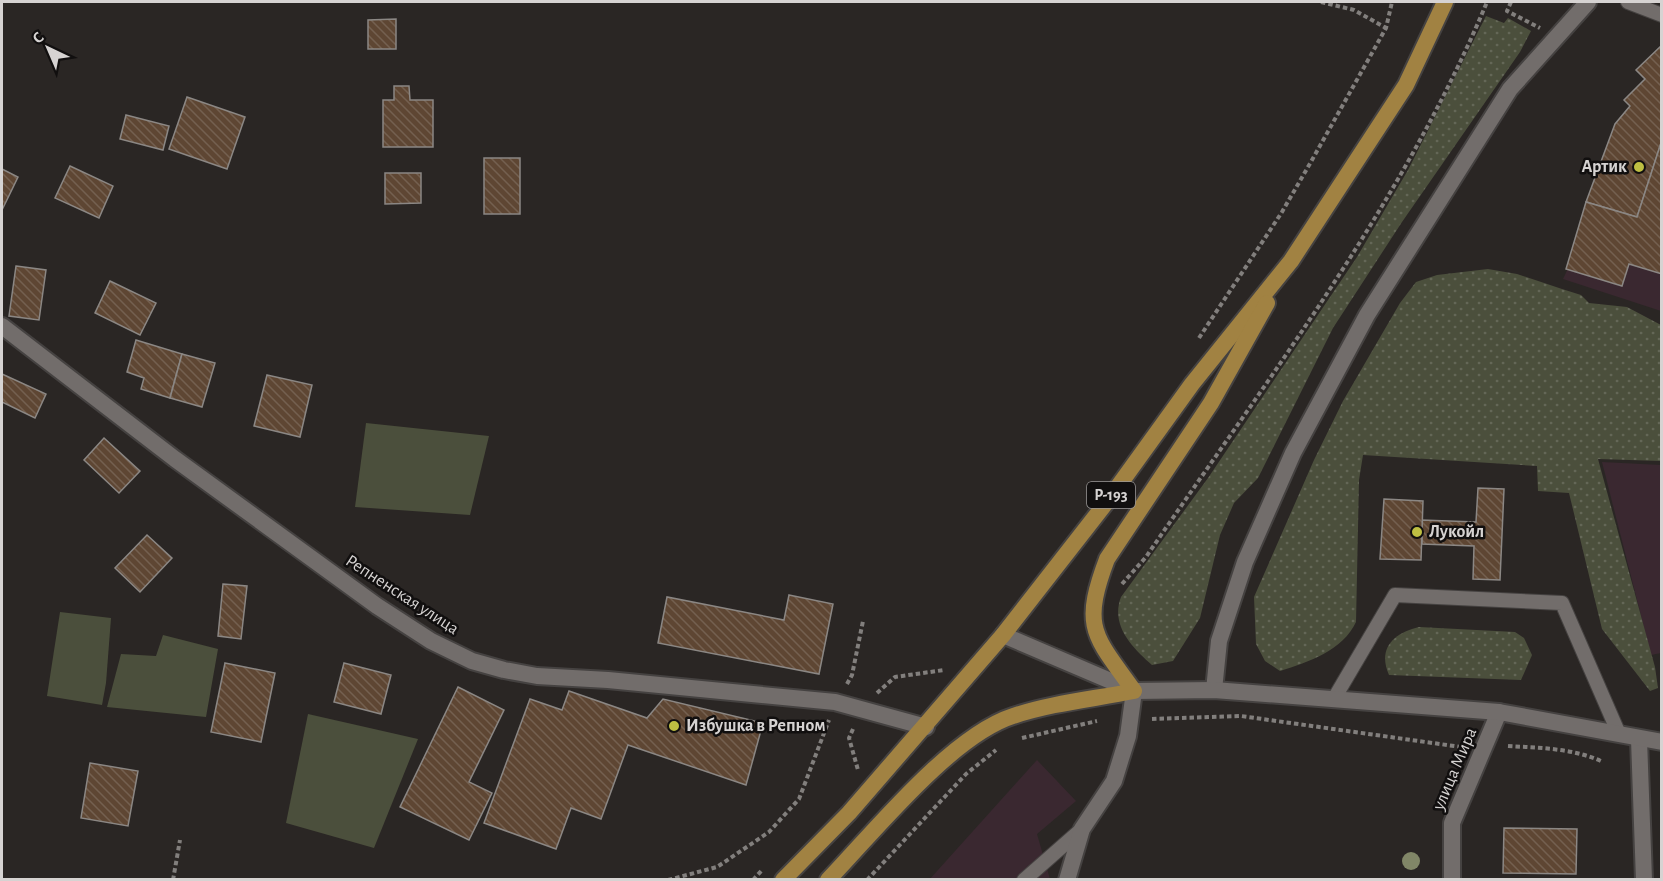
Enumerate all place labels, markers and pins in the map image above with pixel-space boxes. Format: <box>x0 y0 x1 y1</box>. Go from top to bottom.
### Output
place label: Артик <box>1581 158 1627 176</box>
marker: Артик <box>1632 160 1646 174</box>
place label: Лукойл <box>1429 523 1484 541</box>
marker: Лукойл <box>1410 525 1424 539</box>
place label: Избушка в Репном <box>686 717 826 735</box>
marker: Избушка в Репном <box>667 719 681 733</box>

